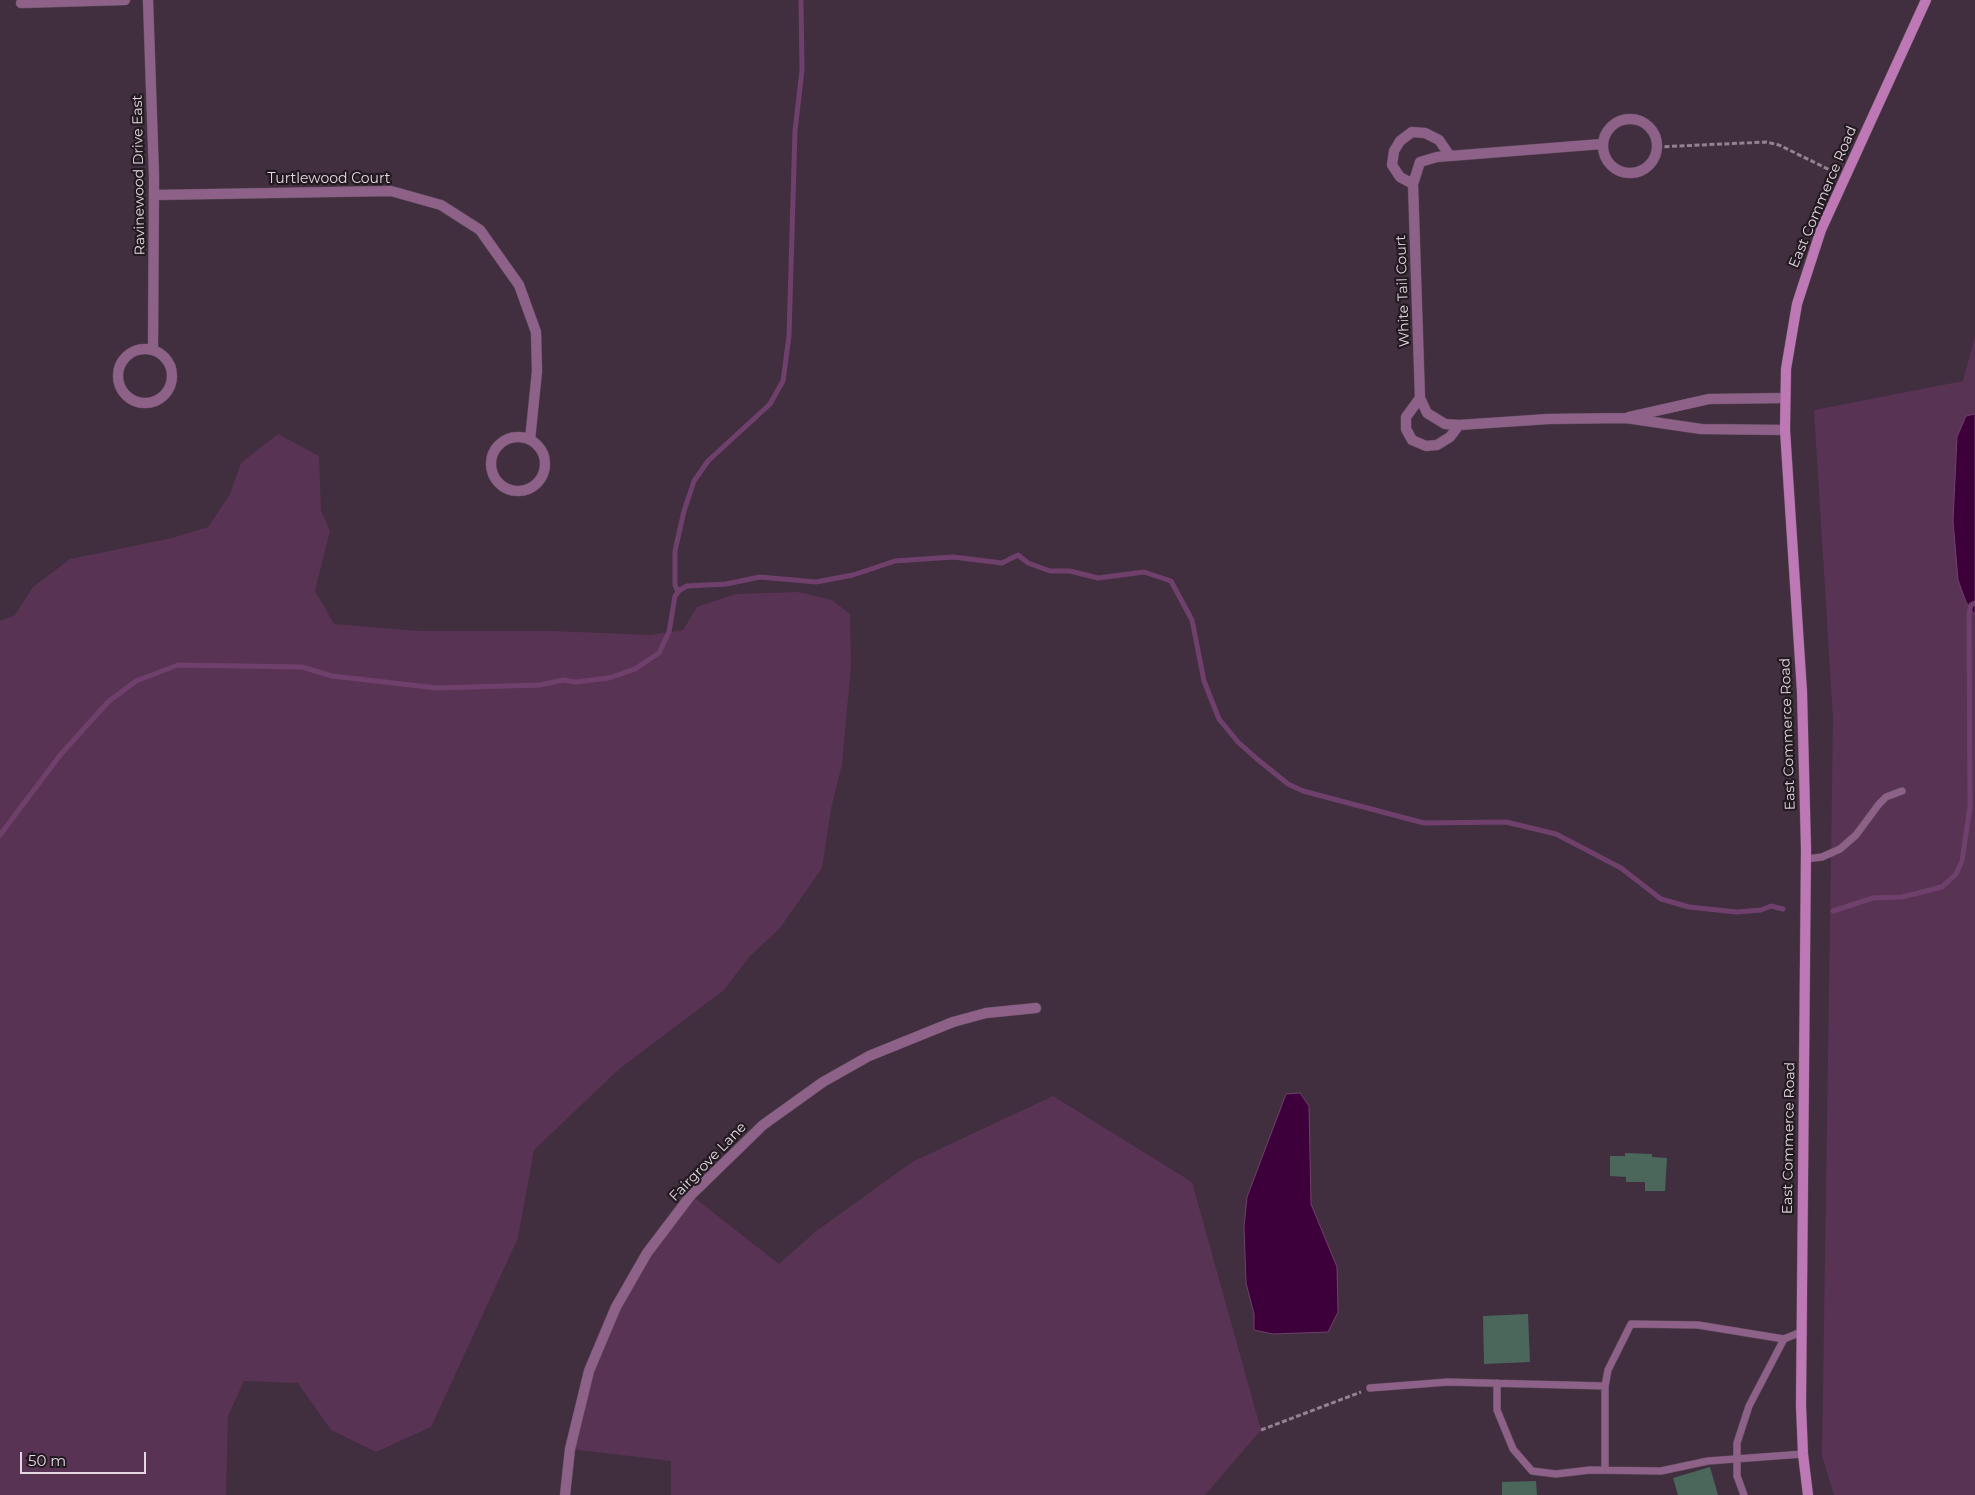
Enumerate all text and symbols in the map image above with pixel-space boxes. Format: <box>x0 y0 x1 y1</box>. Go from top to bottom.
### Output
street label: Ravinewood Drive East <box>129 95 149 255</box>
street label: East Commerce Road <box>1786 124 1860 270</box>
street label: Turtlewood Court <box>268 171 390 187</box>
street label: White Tail Court <box>1393 235 1413 347</box>
street label: East Commerce Road <box>1777 658 1799 810</box>
street label: East Commerce Road <box>1779 1062 1799 1214</box>
street label: Fairgrove Lane <box>666 1119 750 1205</box>
scale bar <box>22 1442 149 1474</box>
text: 50 m <box>28 1451 66 1470</box>

